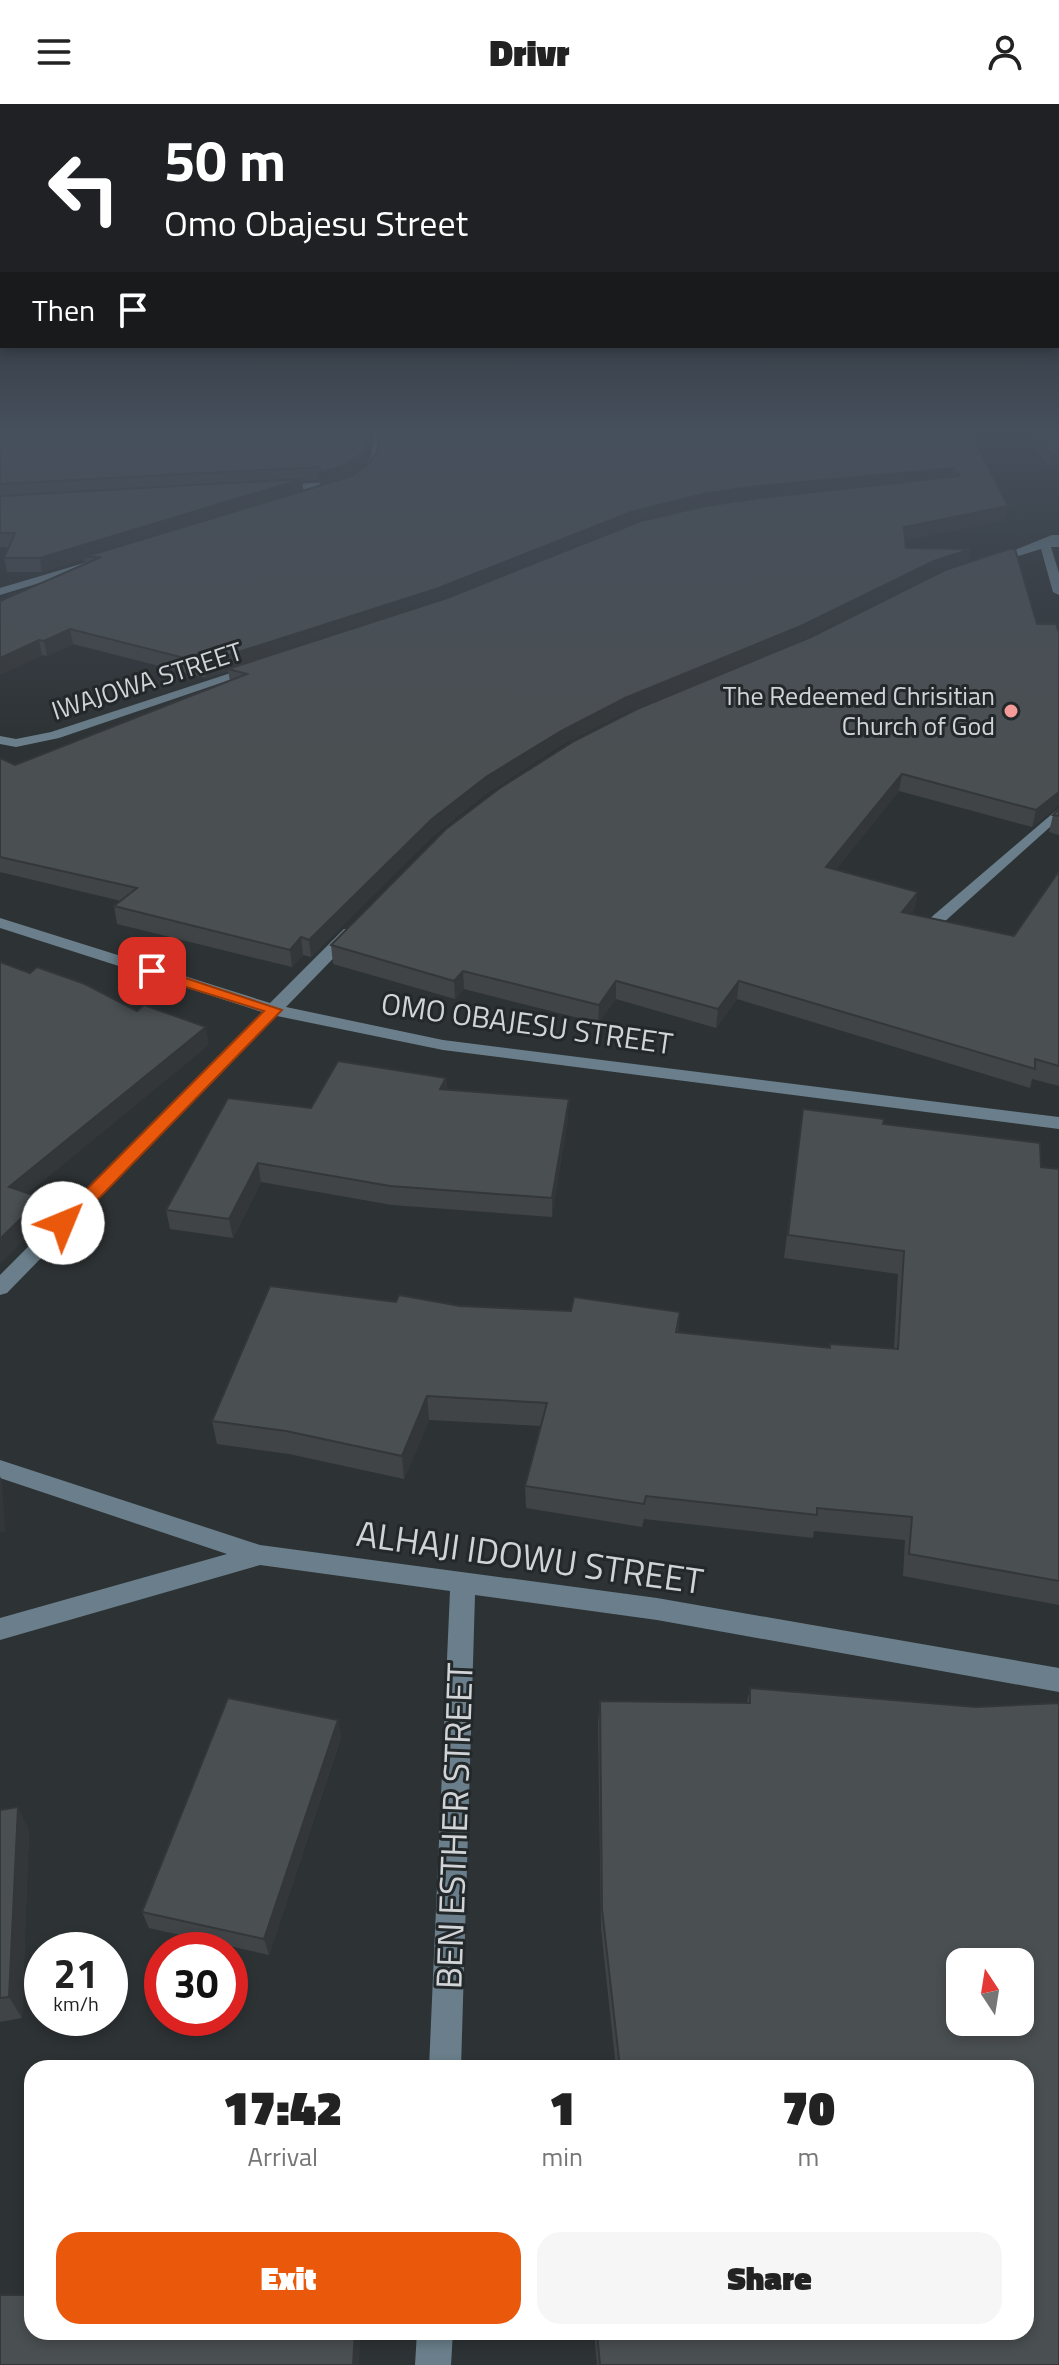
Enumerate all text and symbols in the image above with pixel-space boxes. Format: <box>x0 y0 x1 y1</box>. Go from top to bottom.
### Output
text: Drivr <box>490 25 569 80</box>
icon: menu <box>32 30 76 74</box>
icon: person <box>983 30 1027 74</box>
text: 50 m <box>164 118 286 203</box>
icon: left <box>32 136 136 240</box>
text: Omo Obajesu Street <box>164 195 468 250</box>
text: Then <box>32 287 95 333</box>
icon: arrive <box>111 288 155 332</box>
street label: IWAJOWA STREET <box>46 631 248 730</box>
place label: The Redeemed Chrisitian Church of God <box>723 676 995 745</box>
marker: The Redeemed Chrisitian Church of God <box>1002 702 1020 720</box>
pin <box>118 937 186 1005</box>
icon: arrive <box>130 949 174 993</box>
street label: OMO OBAJESU STREET <box>378 980 676 1066</box>
position arrow <box>21 1181 105 1265</box>
street label: ALHAJI IDOWU STREET <box>353 1505 707 1608</box>
street label: BEN ESTHER STREET <box>420 1662 487 1990</box>
speed limit sign: 30 <box>144 1932 248 2036</box>
text: 21 <box>54 1943 98 2004</box>
north arrow <box>946 1948 1034 2036</box>
map controls <box>946 1948 1034 2036</box>
text: km/h <box>53 1988 99 2019</box>
text: 17:42 <box>223 2071 343 2144</box>
text: 1 <box>549 2071 576 2144</box>
text: 70 <box>782 2071 835 2144</box>
text: Arrival <box>248 2137 318 2176</box>
text: min <box>542 2137 583 2176</box>
text: m <box>798 2137 819 2176</box>
button: Exit <box>56 2232 521 2324</box>
button: Share <box>537 2232 1002 2324</box>

